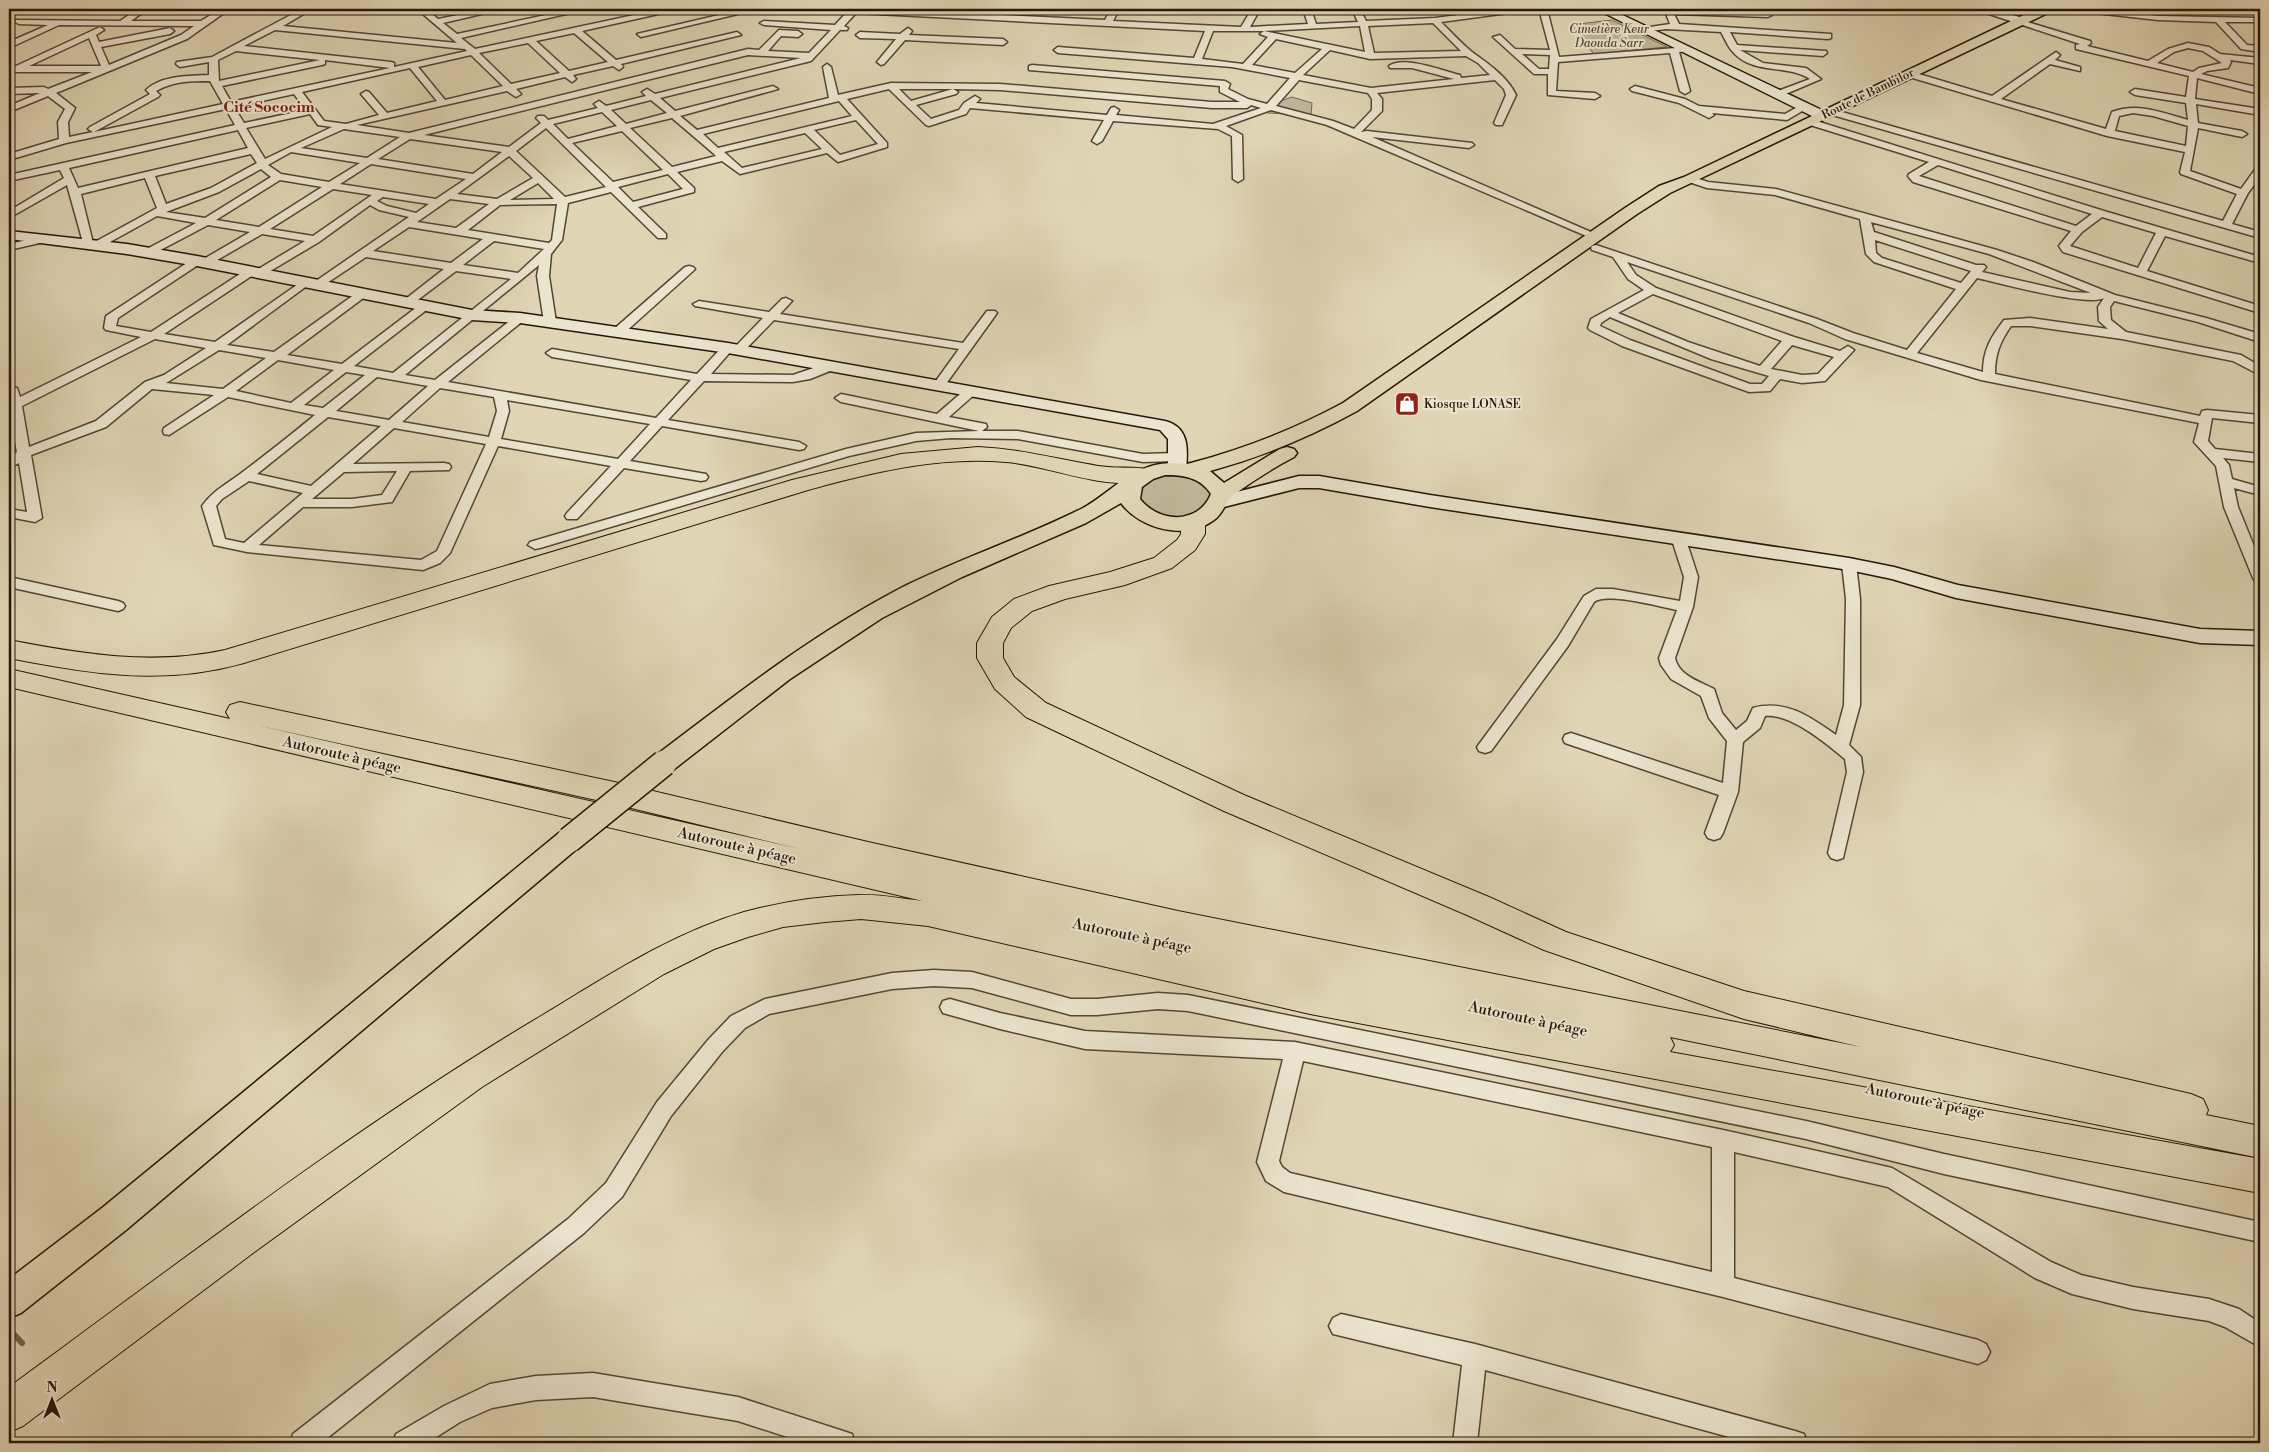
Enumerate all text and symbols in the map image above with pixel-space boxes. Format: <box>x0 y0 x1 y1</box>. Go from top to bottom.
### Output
park label: Cimetière Keur Daouda Sarr <box>1569 22 1650 51</box>
street label: Route de Bambilor <box>1819 65 1917 123</box>
district label: Cité Sococim <box>223 98 315 117</box>
shop icon: Kiosque LONASE <box>1394 391 1420 417</box>
place label: Kiosque LONASE <box>1424 397 1521 412</box>
street label: Autoroute à péage <box>280 732 403 778</box>
street label: Autoroute à péage <box>675 823 798 869</box>
street label: Autoroute à péage <box>1070 914 1193 958</box>
street label: Autoroute à péage <box>1466 997 1589 1041</box>
street label: Autoroute à péage <box>1863 1079 1986 1123</box>
north arrow <box>28 1374 78 1424</box>
text: N <box>46 1379 58 1397</box>

